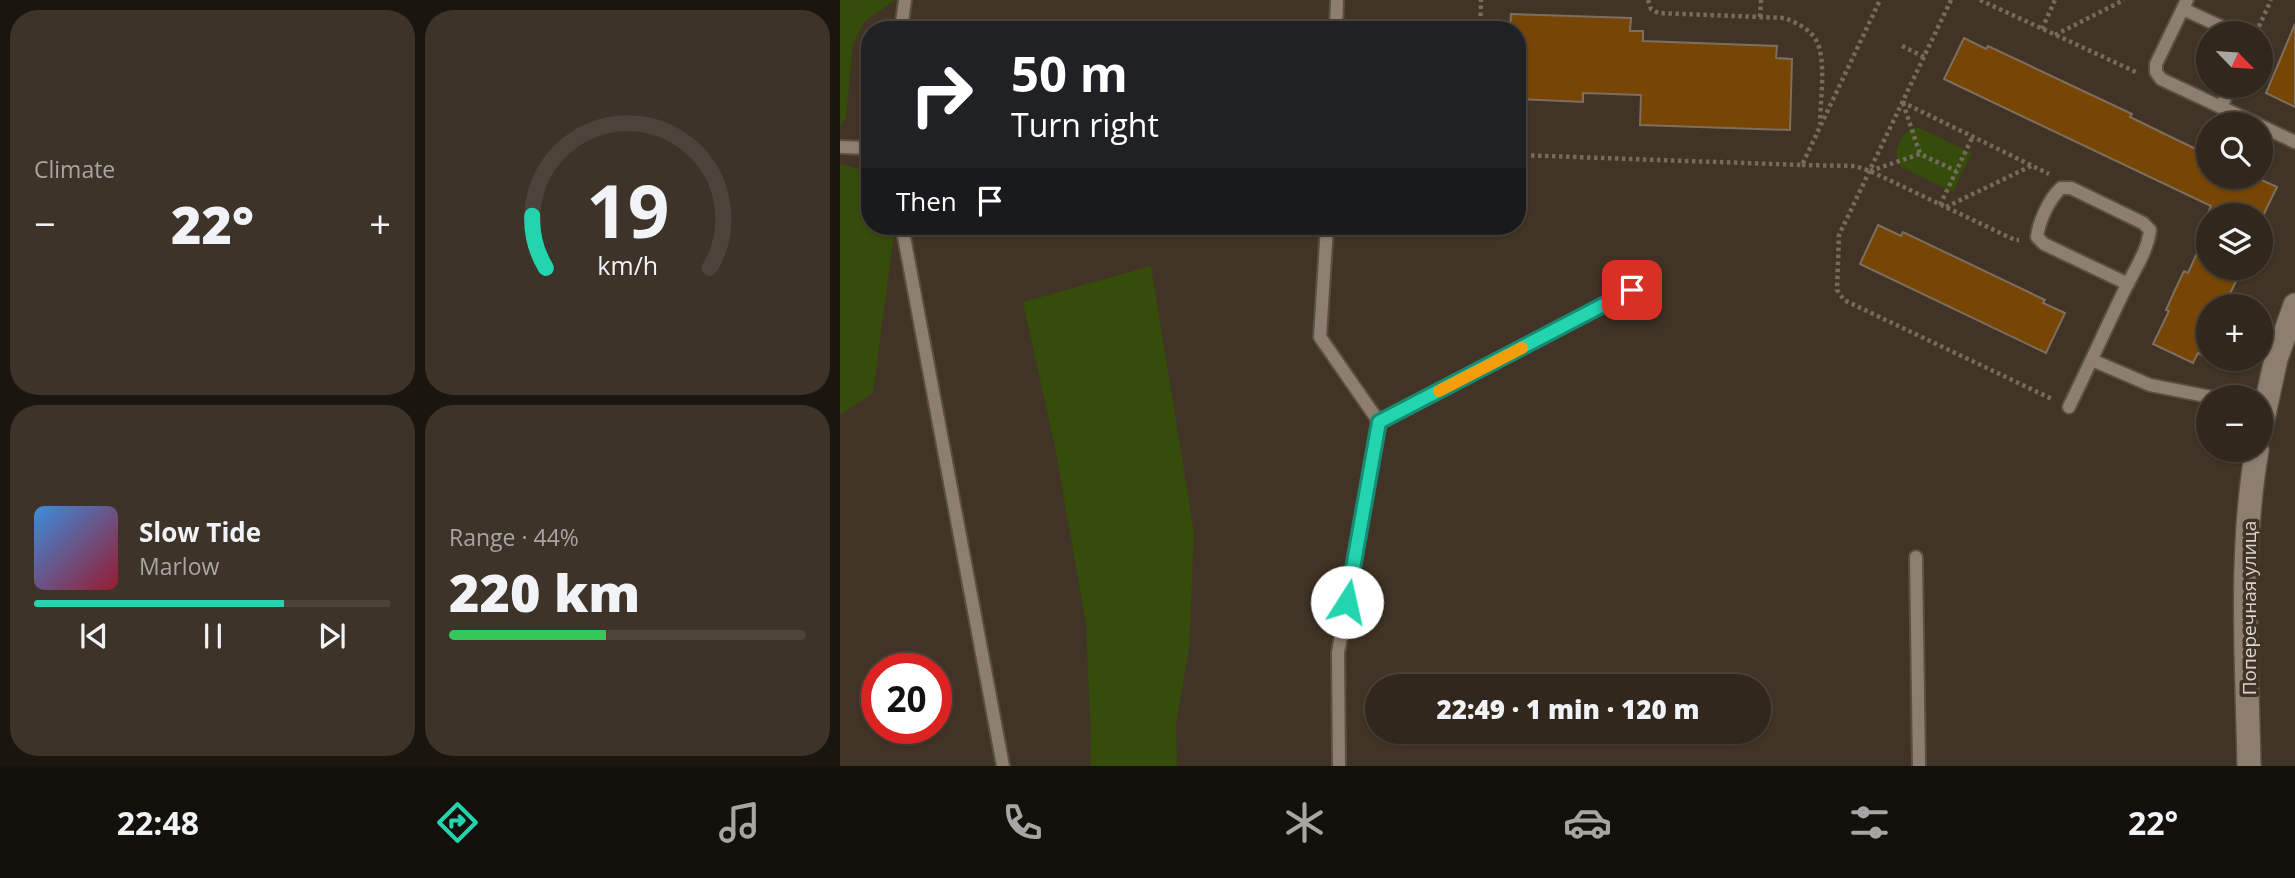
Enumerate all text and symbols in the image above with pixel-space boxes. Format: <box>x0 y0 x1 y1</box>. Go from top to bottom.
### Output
north arrow <box>2196 21 2273 98</box>
map controls <box>2196 21 2273 462</box>
text: 50 m <box>1011 40 1128 106</box>
icon: right <box>896 49 987 140</box>
text: Turn right <box>1011 103 1159 146</box>
button: search <box>2196 112 2273 189</box>
text: Climate <box>34 153 115 185</box>
text: 19 <box>586 161 669 260</box>
icon: arrive <box>971 182 1009 220</box>
text: Then <box>896 183 957 219</box>
text: 22° <box>171 188 254 259</box>
text: − <box>34 197 56 249</box>
text: + <box>369 197 391 249</box>
button: layers <box>2196 203 2273 280</box>
text: km/h <box>597 248 658 282</box>
pin <box>1602 260 1662 320</box>
icon: arrive <box>1613 271 1651 309</box>
button: + <box>2196 294 2273 371</box>
button: − <box>2196 385 2273 462</box>
text: Slow Tide <box>139 514 261 550</box>
text: Range · 44% <box>449 521 579 553</box>
street label: Поперечная улица <box>2236 521 2262 695</box>
text: Marlow <box>139 550 219 582</box>
text: 220 km <box>449 556 640 627</box>
position arrow <box>1310 565 1384 639</box>
icon: previous <box>75 617 113 655</box>
icon: pause <box>194 617 232 655</box>
icon: next <box>313 617 351 655</box>
speed limit sign: 20 <box>861 653 952 744</box>
text: 22:49 · 1 min · 120 m <box>1437 691 1699 727</box>
icon: directions <box>433 798 482 847</box>
icon: music <box>715 798 764 847</box>
icon: phone <box>998 798 1047 847</box>
icon: climate <box>1280 798 1329 847</box>
icon: car <box>1563 798 1612 847</box>
icon: filters <box>1845 798 1894 847</box>
text: 22:48 <box>117 801 199 844</box>
text: 22° <box>2128 801 2178 844</box>

